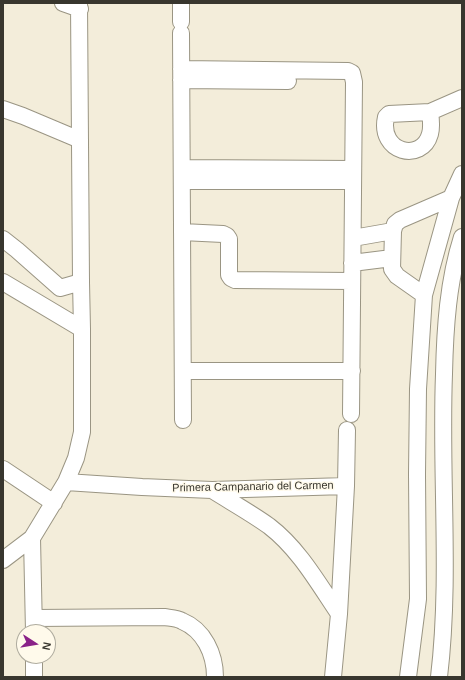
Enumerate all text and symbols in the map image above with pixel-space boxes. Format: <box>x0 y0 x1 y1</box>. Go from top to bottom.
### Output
street label: Primera Campanario del Carmen <box>172 479 334 495</box>
north arrow <box>16 624 56 664</box>
text: N <box>40 641 53 651</box>

